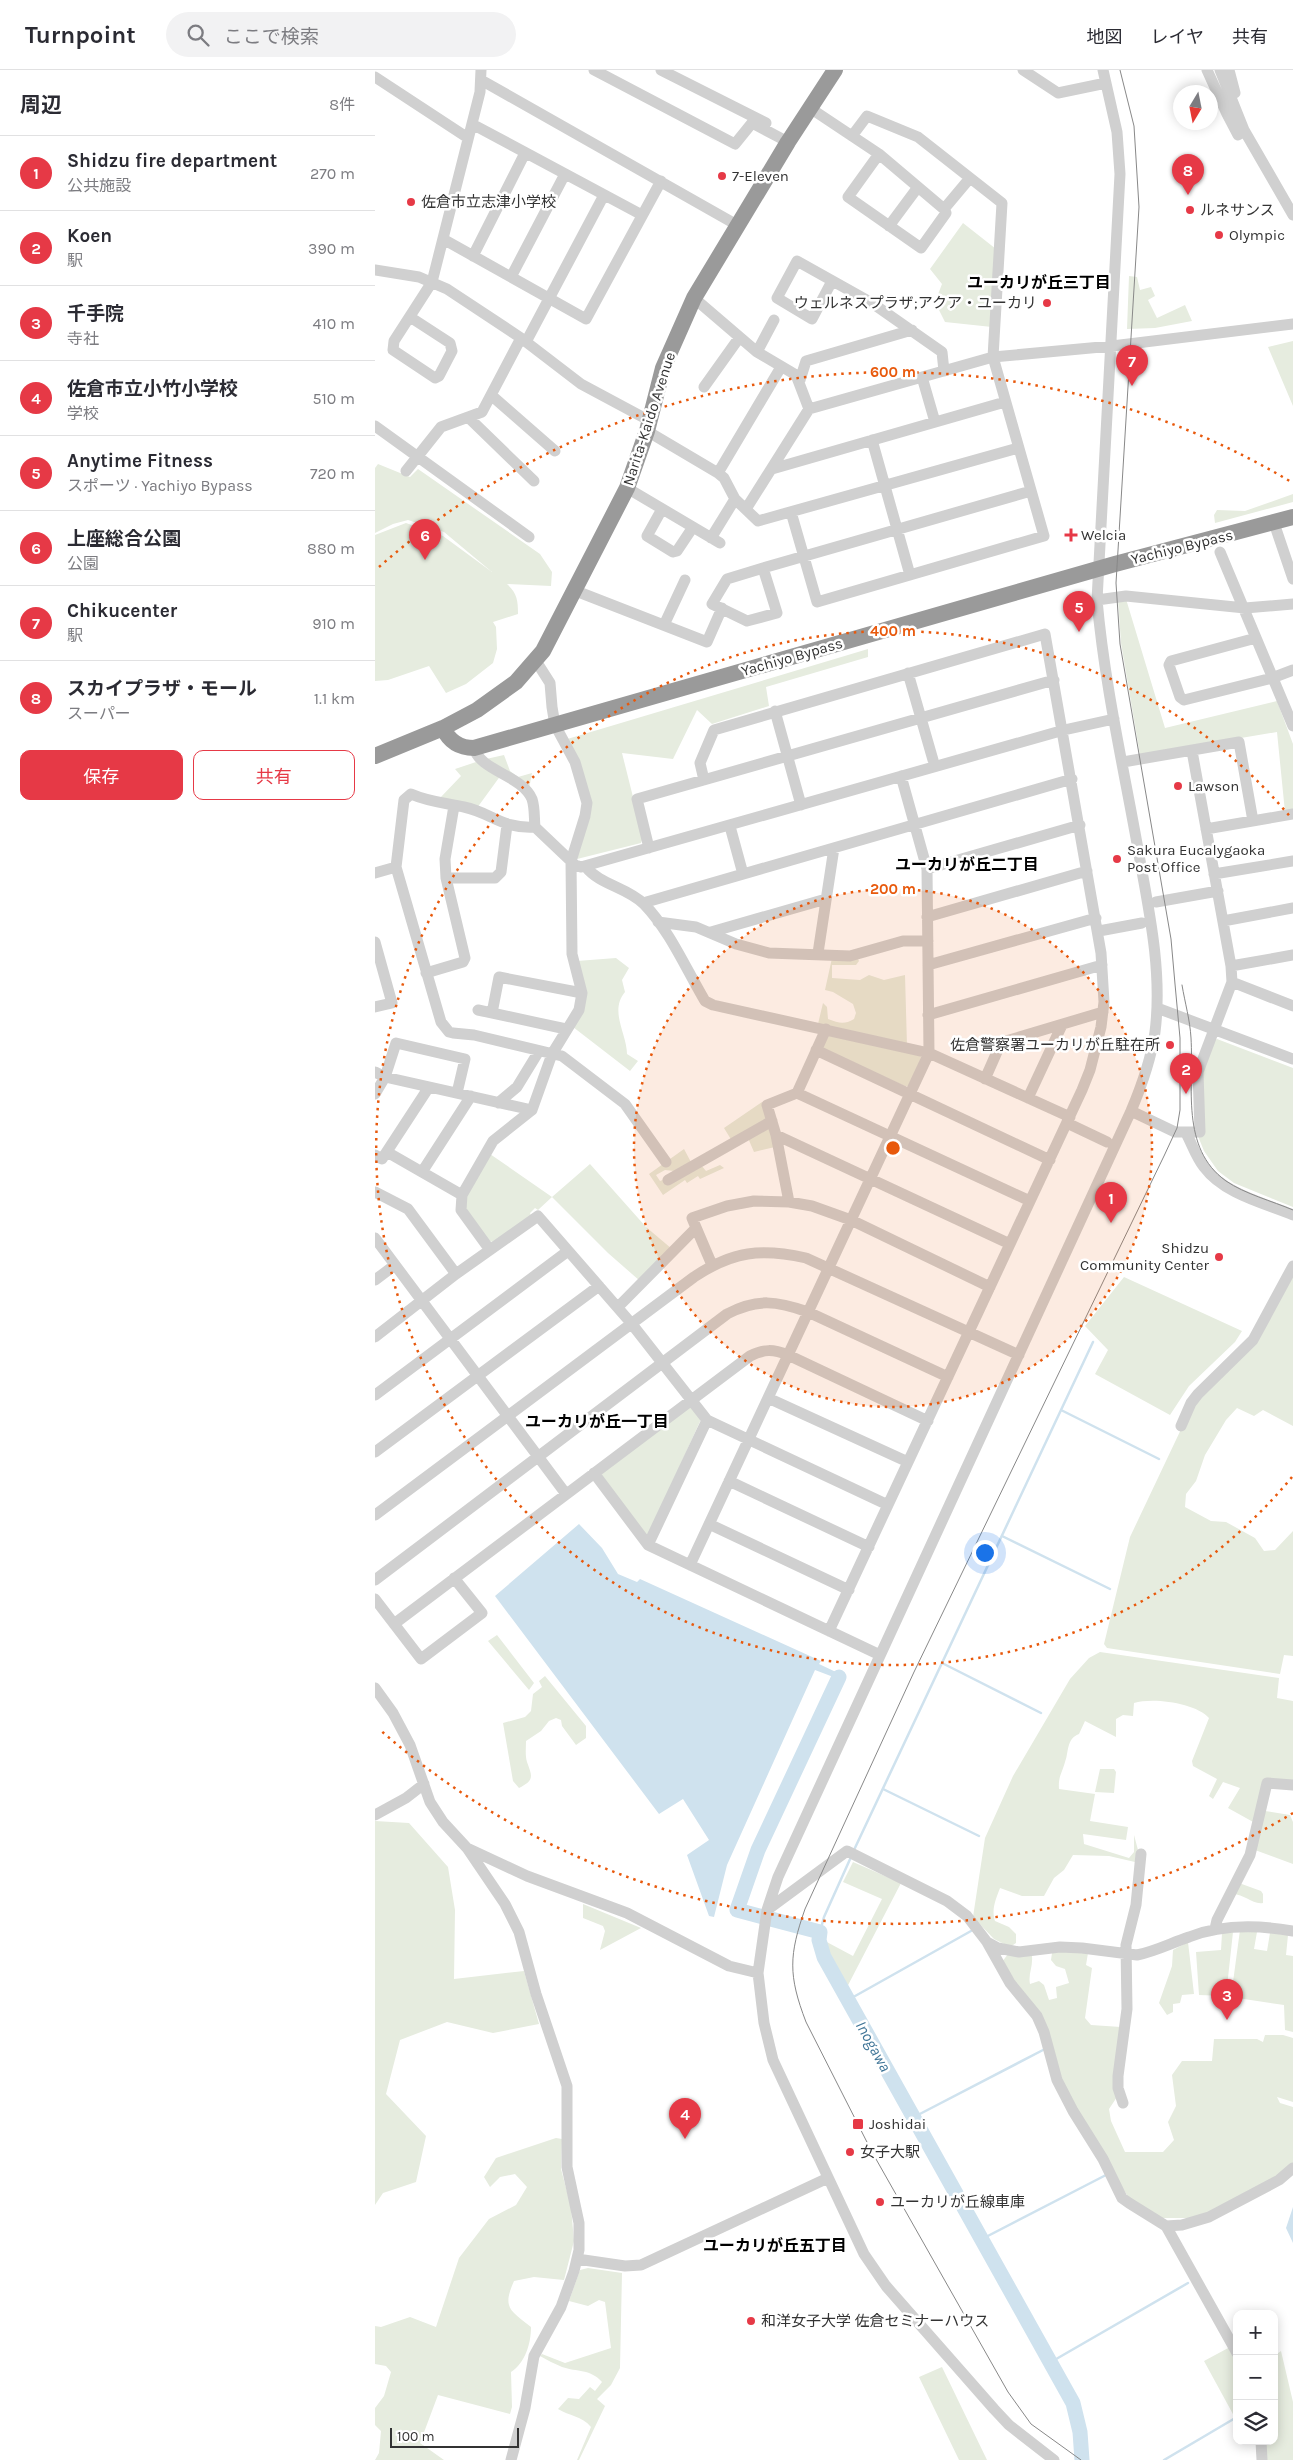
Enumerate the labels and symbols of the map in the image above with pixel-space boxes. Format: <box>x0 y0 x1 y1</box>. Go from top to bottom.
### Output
north arrow <box>1173 85 1218 130</box>
pin: 8 <box>1172 154 1204 195</box>
place label: 7-Eleven <box>732 167 789 185</box>
marker: 7-Eleven <box>716 170 728 182</box>
place label: 佐倉市立志津小学校 <box>421 193 556 211</box>
marker: 佐倉市立志津小学校 <box>405 196 417 208</box>
place label: ルネサンス <box>1200 201 1275 219</box>
marker: ルネサンス <box>1184 204 1196 216</box>
place label: Olympic <box>1229 226 1285 244</box>
marker: Olympic <box>1213 229 1225 241</box>
district label: ユーカリが丘三丁目 <box>967 273 1111 292</box>
place label: ウェルネスプラザ;アクア・ユーカリ <box>794 294 1037 312</box>
marker: ウェルネスプラザ;アクア・ユーカリ <box>1041 297 1053 309</box>
pin: 7 <box>1116 345 1148 386</box>
street label: Narita-Kaido Avenue <box>619 350 679 488</box>
text: 600 m <box>870 363 916 381</box>
pin: 6 <box>409 519 441 560</box>
place label: Welcia <box>1081 526 1126 544</box>
street label: Yachiyo Bypass <box>1129 526 1235 568</box>
marker: Welcia <box>1065 529 1077 541</box>
pin: 5 <box>1063 591 1095 632</box>
text: 400 m <box>870 622 916 640</box>
street label: Yachiyo Bypass <box>739 634 845 680</box>
place label: Lawson <box>1188 777 1239 795</box>
marker: Lawson <box>1172 780 1184 792</box>
place label: Sakura Eucalygaoka Post Office <box>1127 841 1265 876</box>
marker: Sakura Eucalygaoka Post Office <box>1111 853 1123 865</box>
district label: ユーカリが丘二丁目 <box>895 855 1039 874</box>
text: 200 m <box>870 880 916 898</box>
place label: 佐倉警察署ユーカリが丘駐在所 <box>950 1036 1160 1054</box>
marker: 佐倉警察署ユーカリが丘駐在所 <box>1164 1039 1176 1051</box>
pin: 2 <box>1170 1053 1202 1094</box>
centre of rings <box>884 1139 902 1157</box>
pin: 1 <box>1095 1182 1127 1223</box>
place label: Shidzu Community Center <box>1080 1239 1210 1274</box>
marker: Shidzu Community Center <box>1213 1251 1225 1263</box>
district label: ユーカリが丘一丁目 <box>525 1412 669 1431</box>
your location <box>972 1540 998 1566</box>
pin: 3 <box>1211 1979 1243 2020</box>
water label: Inogawa <box>852 2017 895 2075</box>
pin: 4 <box>669 2098 701 2139</box>
place label: Joshidai <box>869 2115 926 2133</box>
marker: Joshidai <box>851 2117 865 2131</box>
place label: 女子大駅 <box>860 2143 920 2161</box>
marker: 女子大駅 <box>844 2146 856 2158</box>
place label: ユーカリが丘線車庫 <box>890 2193 1025 2211</box>
marker: ユーカリが丘線車庫 <box>874 2196 886 2208</box>
district label: ユーカリが丘五丁目 <box>703 2236 847 2255</box>
place label: 和洋女子大学 佐倉セミナーハウス <box>761 2312 989 2330</box>
marker: 和洋女子大学 佐倉セミナーハウス <box>745 2315 757 2327</box>
scale bar <box>390 2425 519 2448</box>

